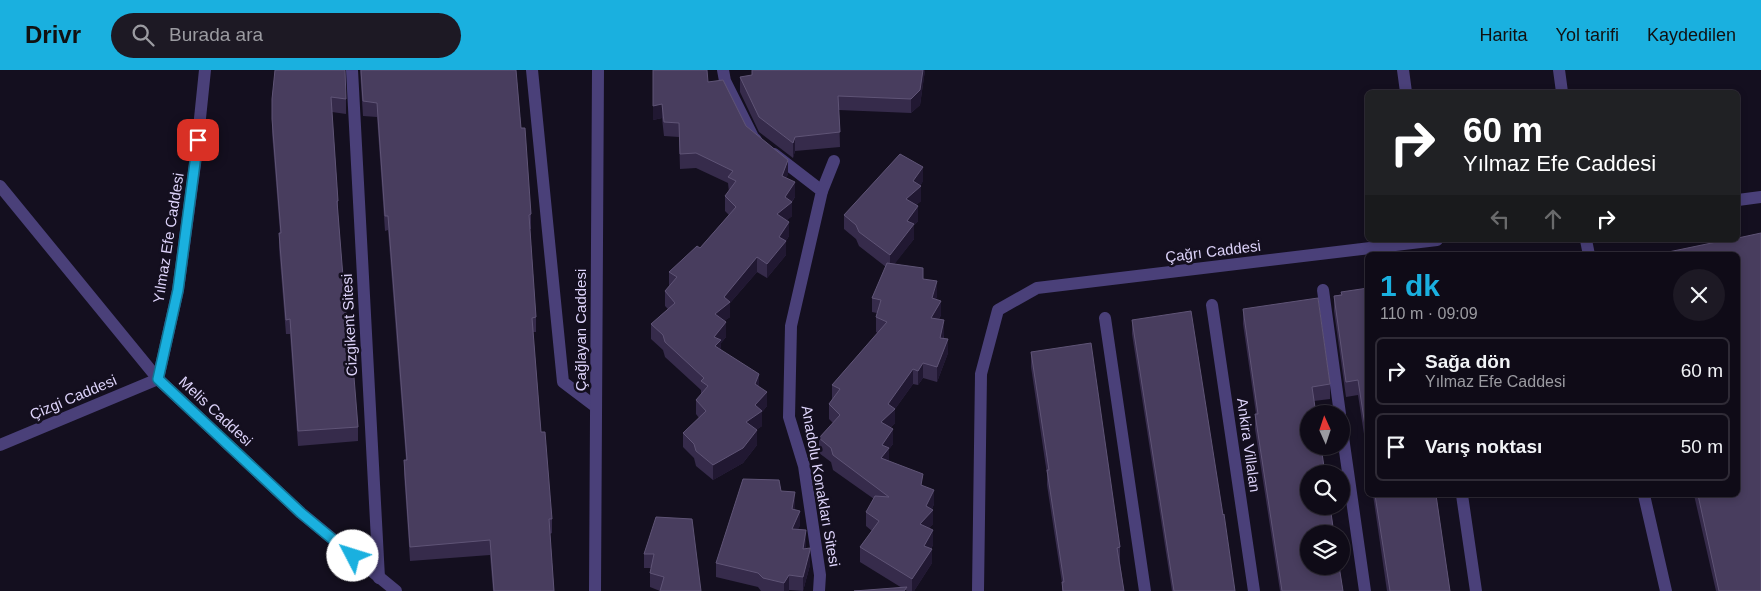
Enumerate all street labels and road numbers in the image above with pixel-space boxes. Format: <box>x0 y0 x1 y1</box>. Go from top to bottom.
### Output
street label: Yılmaz Efe Caddesi <box>149 172 187 304</box>
street label: Çağrı Caddesi <box>1164 237 1262 265</box>
street label: Çağlayan Caddesi <box>572 269 589 391</box>
street label: Cizgikent Sitesi <box>338 273 360 377</box>
street label: Çizgi Caddesi <box>27 371 119 423</box>
street label: Melis Caddesi <box>176 373 256 449</box>
street label: Ankira Villalan <box>1234 397 1264 493</box>
street label: Anadolu Konakları Sitesi <box>798 404 844 568</box>

